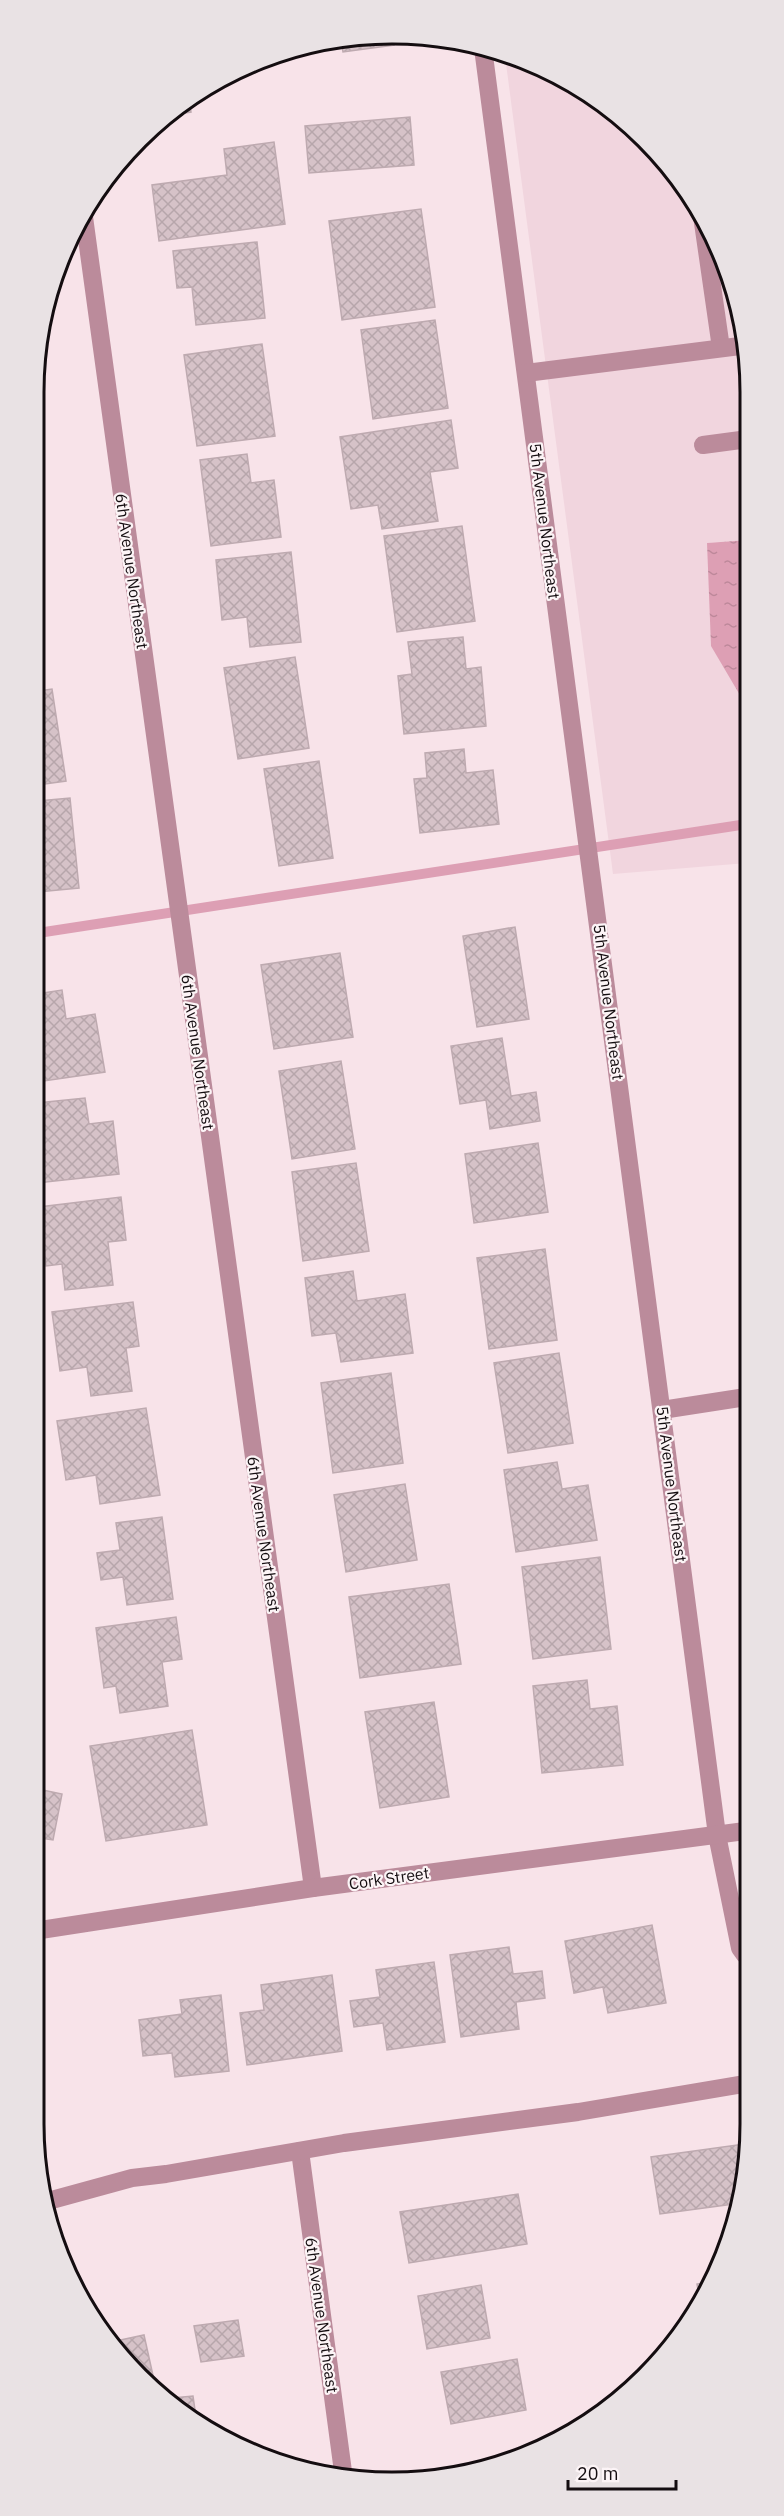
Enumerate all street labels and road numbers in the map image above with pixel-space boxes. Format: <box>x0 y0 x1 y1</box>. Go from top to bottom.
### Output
street label: 5th Avenue Northeast <box>526 442 564 600</box>
street label: 6th Avenue Northeast <box>111 492 153 650</box>
street label: 5th Avenue Northeast <box>590 923 628 1081</box>
street label: 6th Avenue Northeast <box>177 973 219 1131</box>
street label: 5th Avenue Northeast <box>653 1405 691 1563</box>
street label: 6th Avenue Northeast <box>243 1455 285 1613</box>
street label: Cork Street <box>348 1862 430 1894</box>
street label: 6th Avenue Northeast <box>301 2236 343 2394</box>

